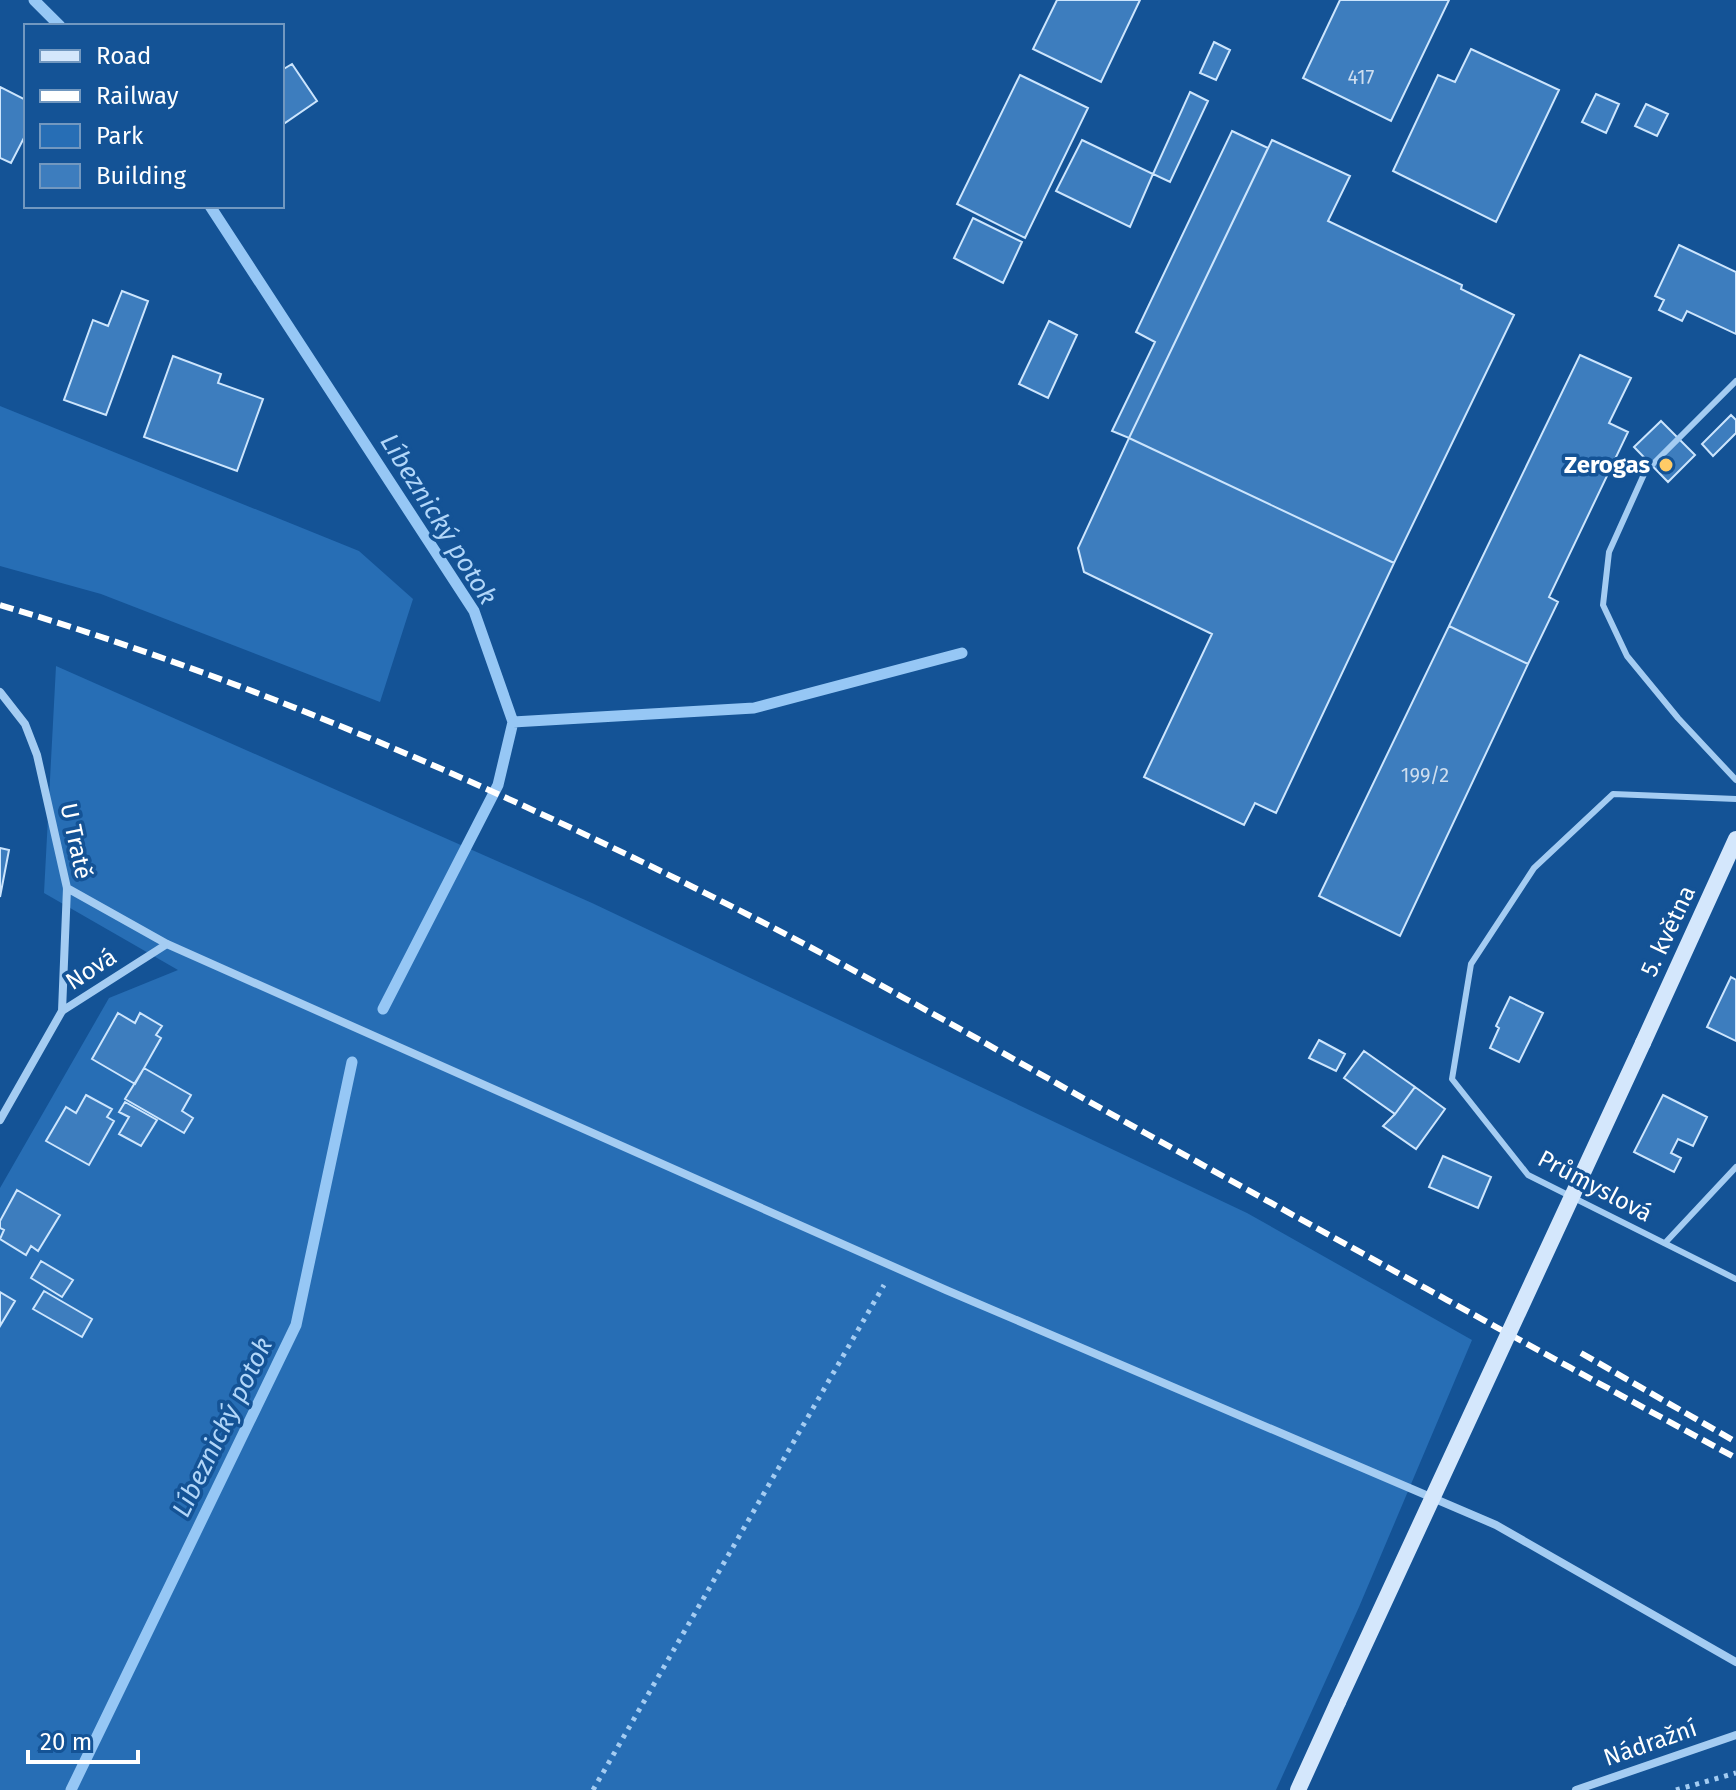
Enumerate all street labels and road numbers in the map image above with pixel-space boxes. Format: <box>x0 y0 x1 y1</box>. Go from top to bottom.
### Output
street label: U Tratě <box>54 801 98 881</box>
street label: 5. května <box>1635 881 1701 981</box>
street label: Nová <box>60 942 122 996</box>
street label: Průmyslová <box>1533 1144 1657 1228</box>
street label: Nádražní <box>1600 1714 1700 1772</box>

